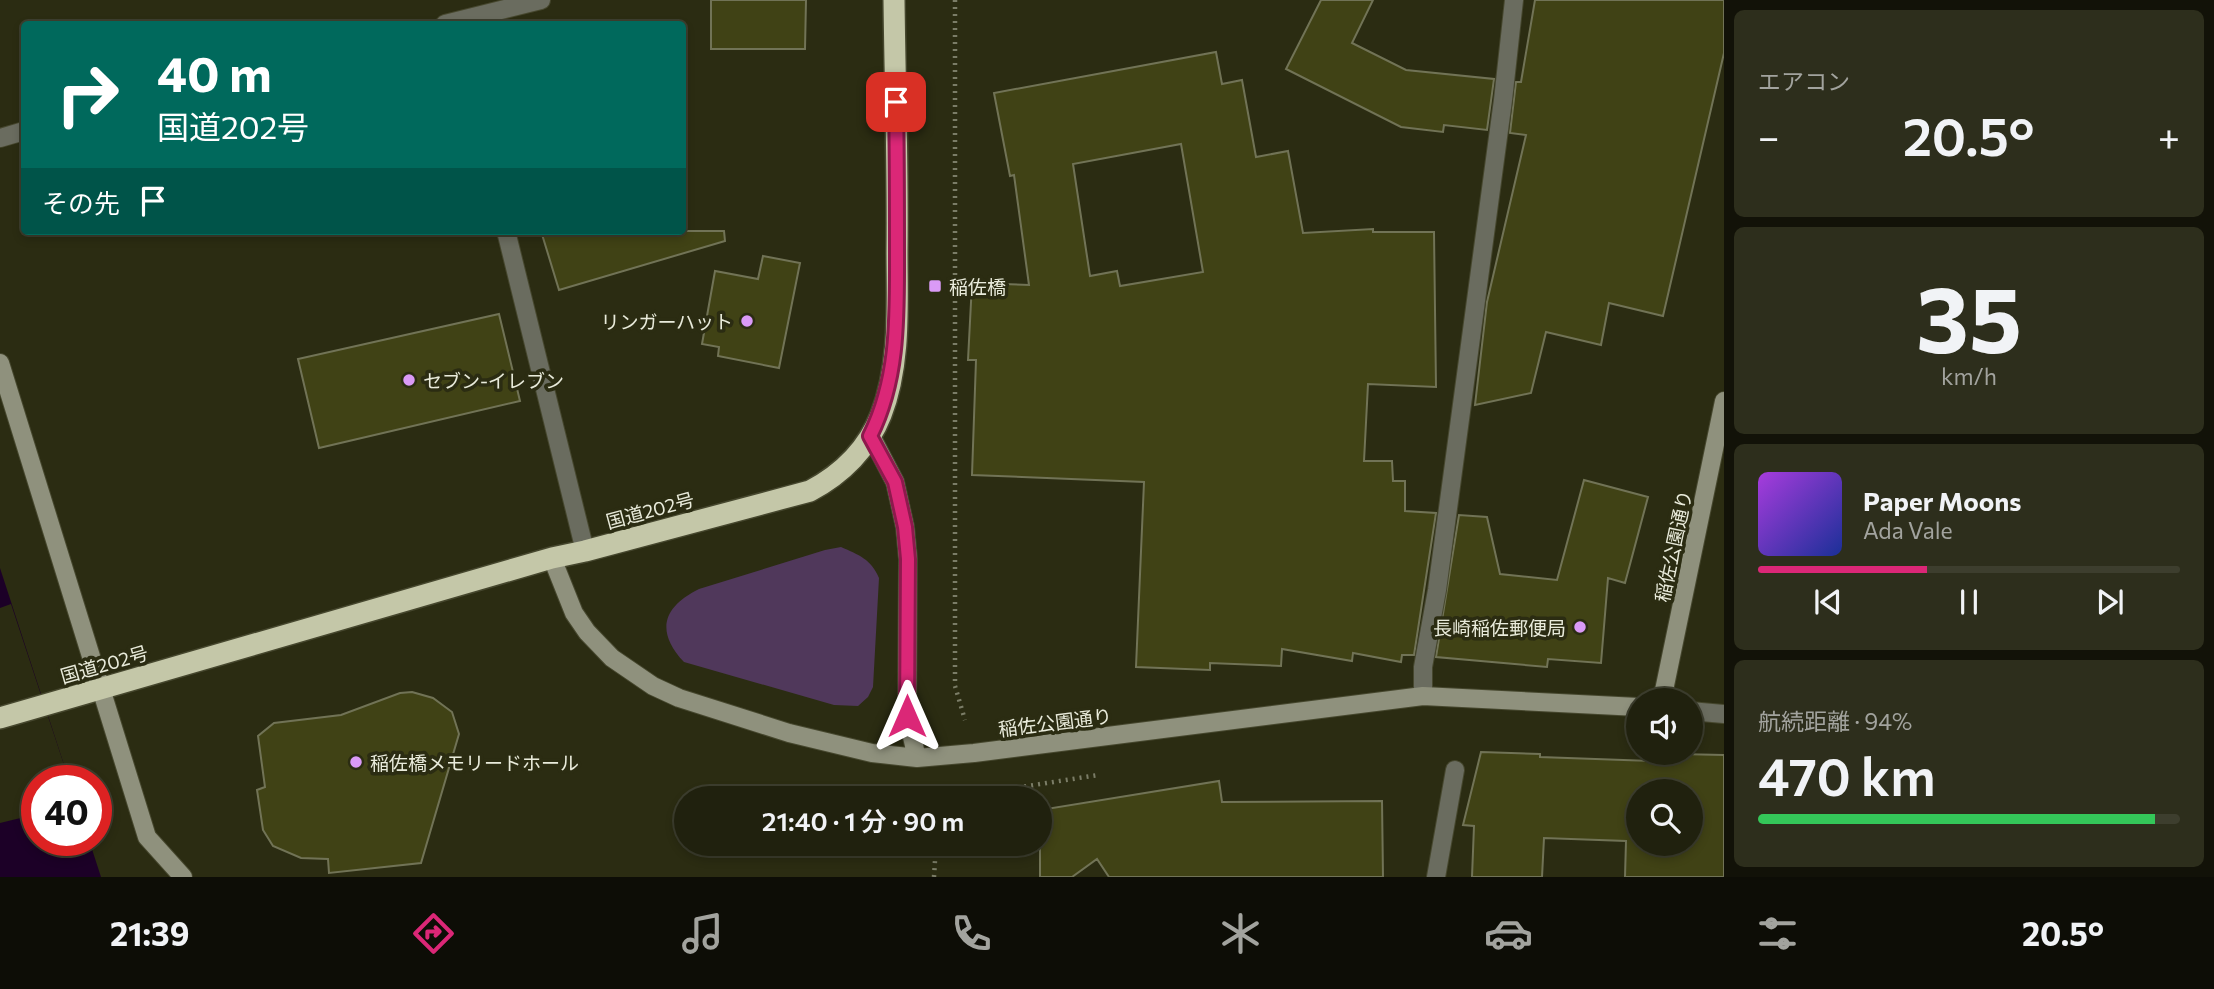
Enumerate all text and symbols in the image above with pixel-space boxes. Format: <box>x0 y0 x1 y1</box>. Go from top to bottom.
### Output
text: 40 m <box>157 42 272 102</box>
icon: right <box>42 49 133 140</box>
text: エアコン <box>1758 67 1850 95</box>
pin <box>866 72 926 132</box>
icon: arrive <box>877 83 915 121</box>
text: 20.5° <box>1903 103 2034 167</box>
text: 国道202号 <box>157 106 309 146</box>
text: − <box>1758 112 1780 159</box>
text: + <box>2158 112 2180 159</box>
icon: arrive <box>134 182 172 220</box>
text: その先 <box>42 187 120 218</box>
text: 35 <box>1916 260 2022 372</box>
place label: 稲佐橋 <box>949 275 1006 298</box>
marker: 稲佐橋 <box>927 278 943 294</box>
place label: リンガーハット <box>600 310 733 333</box>
marker: リンガーハット <box>739 313 755 329</box>
text: km/h <box>1941 362 1997 390</box>
place label: セブン-イレブン <box>423 369 564 392</box>
marker: セブン-イレブン <box>401 372 417 388</box>
text: Paper Moons <box>1863 485 2021 516</box>
street label: 国道202号 <box>603 487 697 533</box>
street label: 稲佐公園通り <box>1650 488 1696 604</box>
text: Ada Vale <box>1863 516 1953 544</box>
icon: previous <box>1809 583 1847 621</box>
icon: pause <box>1950 583 1988 621</box>
icon: next <box>2091 583 2129 621</box>
place label: 長崎稲佐郵便局 <box>1433 616 1566 639</box>
marker: 長崎稲佐郵便局 <box>1572 619 1588 635</box>
street label: 国道202号 <box>57 640 151 688</box>
position arrow <box>870 679 944 753</box>
map controls <box>1626 688 1703 856</box>
button: sound <box>1626 688 1703 765</box>
street label: 稲佐公園通り <box>997 704 1113 740</box>
text: 航続距離 · 94% <box>1758 707 1912 735</box>
text: 470 km <box>1758 743 1936 807</box>
place label: 稲佐橋メモリードホール <box>370 751 579 774</box>
marker: 稲佐橋メモリードホール <box>348 754 364 770</box>
speed limit sign: 40 <box>21 765 112 856</box>
button: search <box>1626 779 1703 856</box>
text: 21:40 · 1 分 · 90 m <box>762 805 964 836</box>
icon: directions <box>409 909 458 958</box>
icon: music <box>678 909 727 958</box>
icon: phone <box>947 909 996 958</box>
icon: climate <box>1216 909 1265 958</box>
icon: car <box>1484 909 1533 958</box>
icon: filters <box>1753 909 1802 958</box>
text: 21:39 <box>110 913 189 953</box>
text: 20.5° <box>2022 913 2104 953</box>

